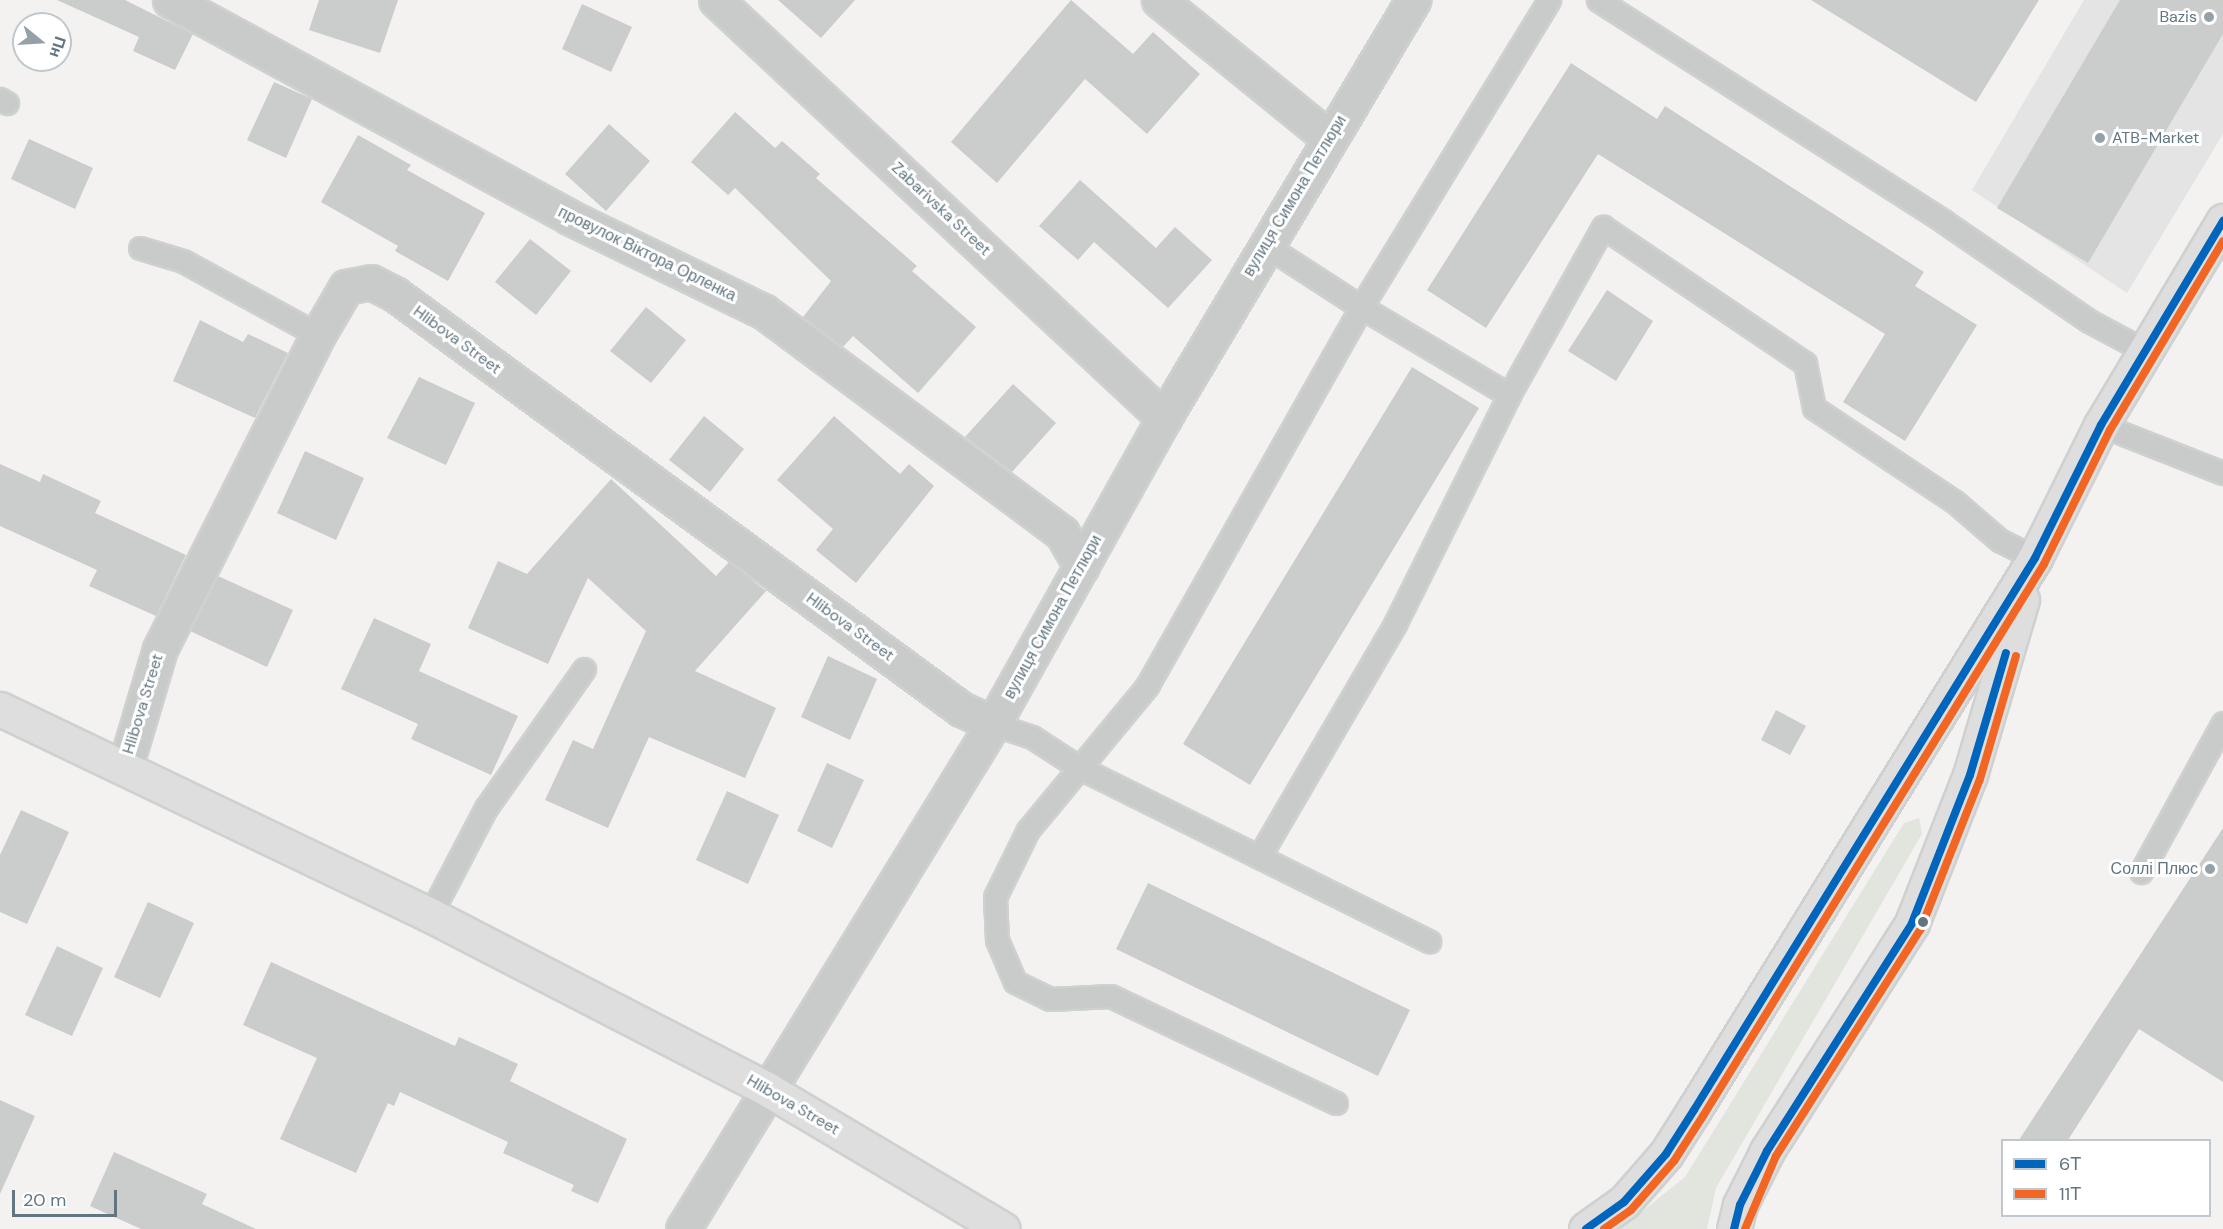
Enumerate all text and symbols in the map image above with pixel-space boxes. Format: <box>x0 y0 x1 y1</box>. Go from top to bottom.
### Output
place label: Bazis <box>2159 7 2197 27</box>
marker: Bazis <box>2202 10 2216 24</box>
north arrow <box>12 12 72 72</box>
text: Пн <box>44 34 71 60</box>
street label: вулиця Симона Петлюри <box>1239 112 1351 280</box>
place label: ATB-Market <box>2112 128 2199 148</box>
marker: ATB-Market <box>2093 131 2107 145</box>
street label: Zabarivska Street <box>888 158 994 260</box>
street label: провулок Віктора Орленка <box>555 203 739 305</box>
street label: Hlibova Street <box>409 302 505 378</box>
street label: вулиця Симона Петлюри <box>1000 532 1106 702</box>
street label: Hlibova Street <box>802 589 898 665</box>
street label: Hlibova Street <box>119 652 167 756</box>
place label: Соллі Плюс <box>2111 859 2198 879</box>
marker: Соллі Плюс <box>2203 862 2217 876</box>
unlabelled marker <box>1917 916 1929 928</box>
street label: Hlibova Street <box>743 1071 843 1139</box>
legend <box>2001 1139 2211 1217</box>
text: 6Т <box>2059 1152 2081 1176</box>
scale bar <box>15 1178 120 1216</box>
text: 11Т <box>2059 1182 2081 1206</box>
text: 20 m <box>23 1188 66 1212</box>

